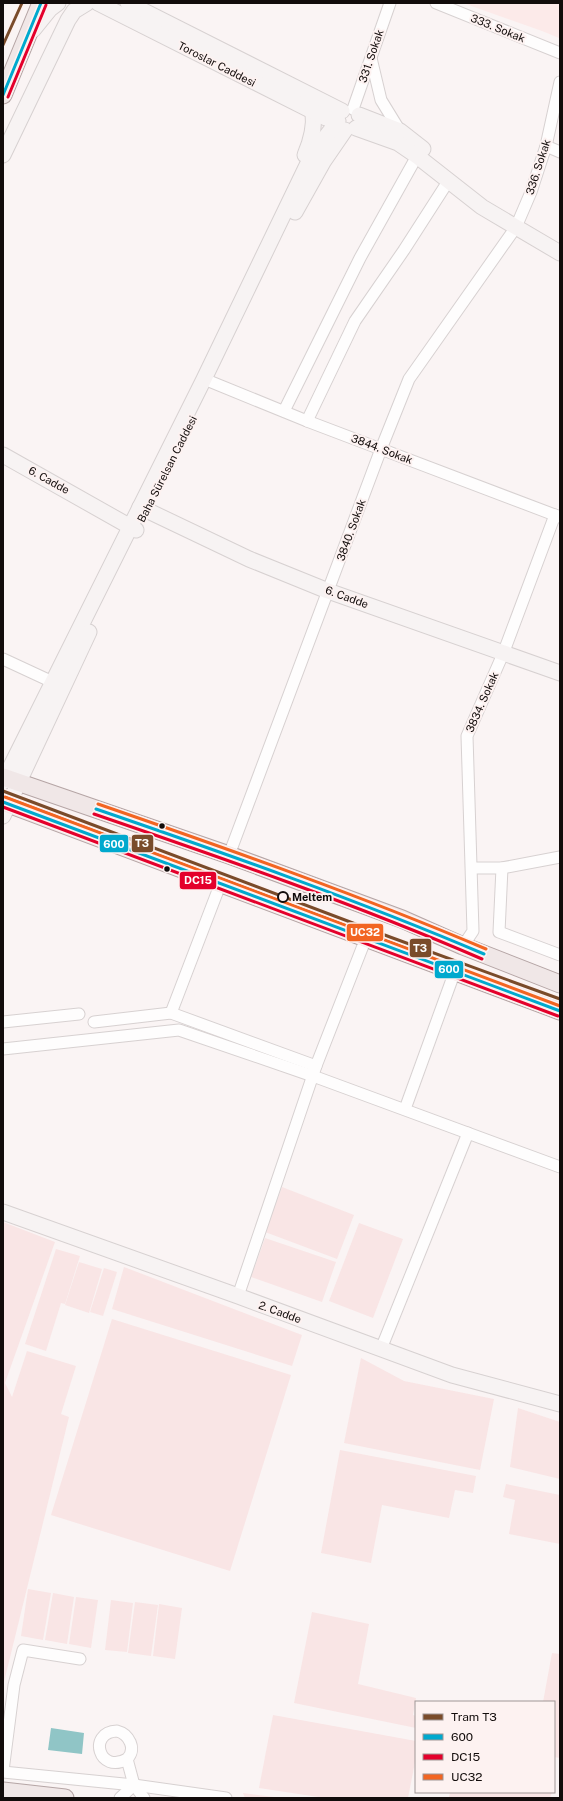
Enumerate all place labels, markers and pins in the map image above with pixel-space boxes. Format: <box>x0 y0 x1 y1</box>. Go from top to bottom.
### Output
unlabelled marker <box>157 821 167 831</box>
unlabelled marker <box>162 864 172 874</box>
marker: Meltem <box>277 891 289 903</box>
place label: Meltem <box>292 891 332 903</box>

